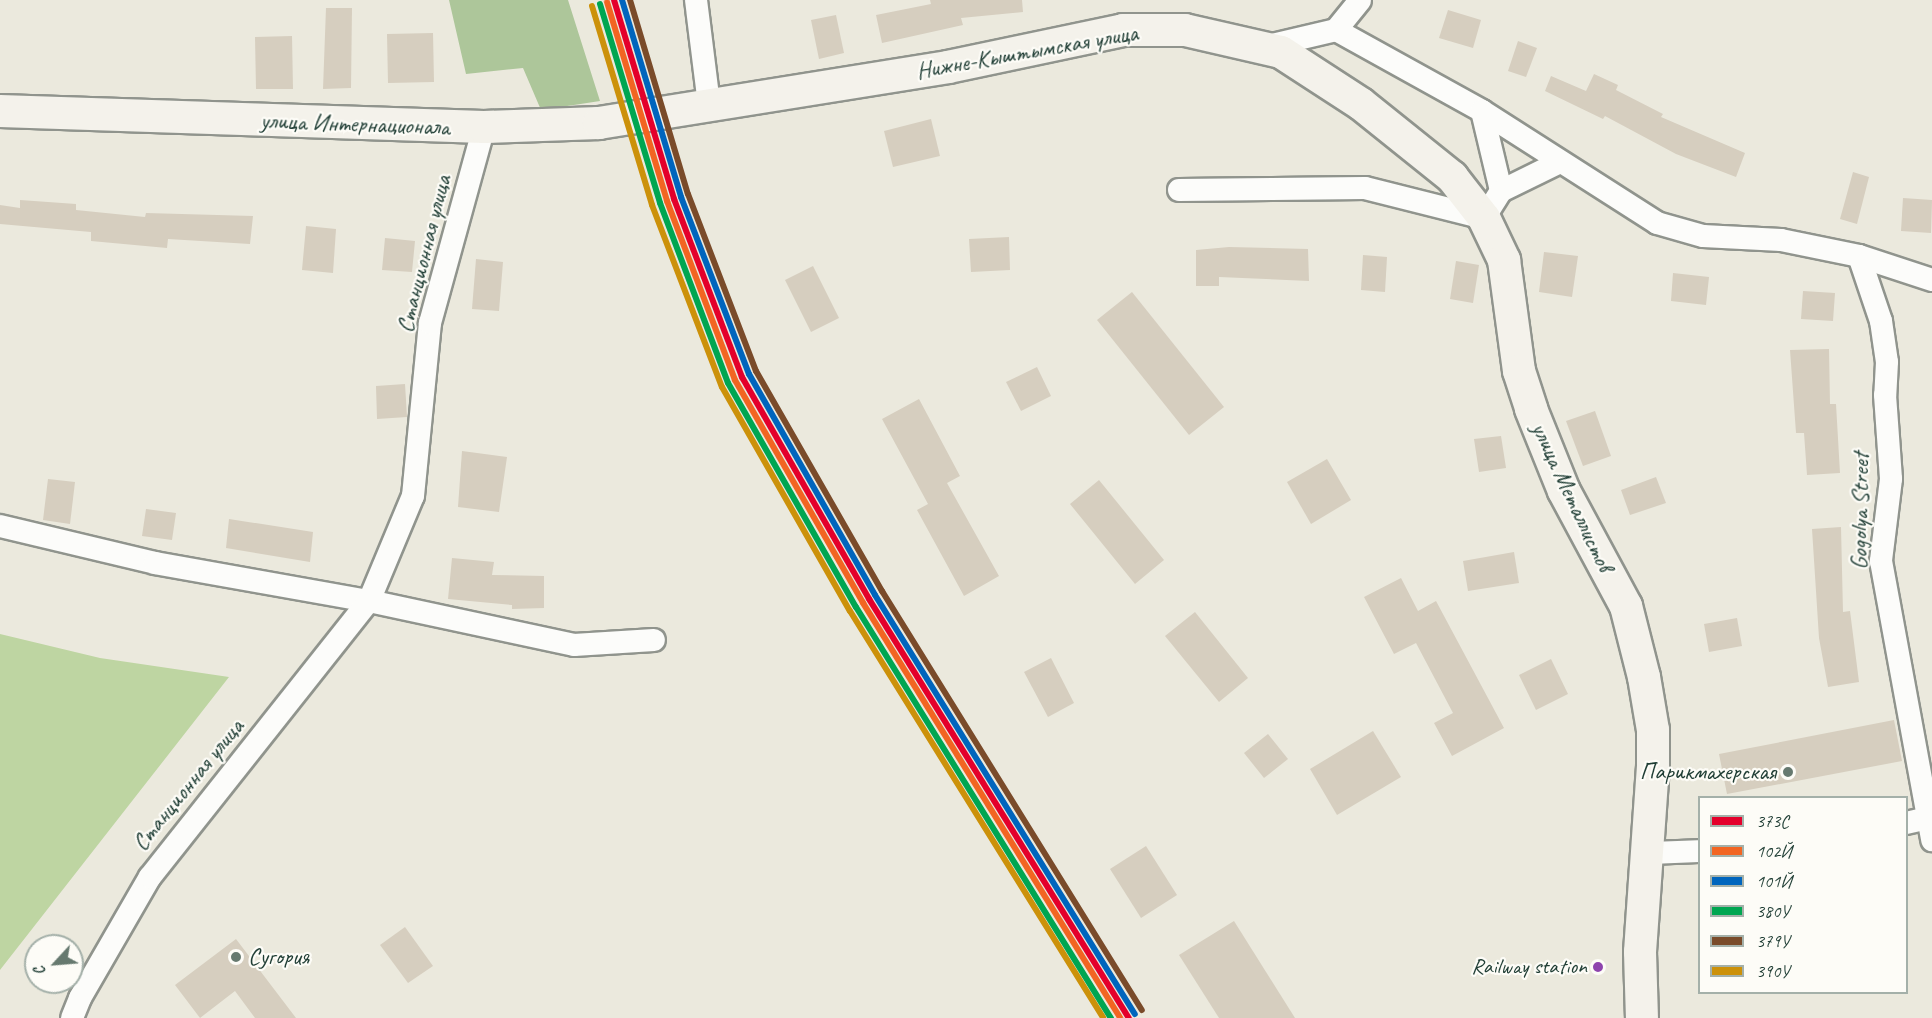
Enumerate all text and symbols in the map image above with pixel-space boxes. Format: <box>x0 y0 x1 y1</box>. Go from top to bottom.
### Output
street label: Нижне-Кыштымская улица <box>913 18 1141 86</box>
street label: улица Интернационала <box>259 106 451 142</box>
street label: Станционная улица <box>390 172 458 336</box>
street label: улица Металлистов <box>1525 418 1619 576</box>
street label: Gogolya Street <box>1845 452 1875 570</box>
street label: Станционная улица <box>126 713 250 857</box>
place label: Парикмахерская <box>1640 758 1776 786</box>
marker: Парикмахерская <box>1781 765 1795 779</box>
legend <box>1698 796 1908 994</box>
text: 373C <box>1756 810 1789 832</box>
text: 102Й <box>1756 840 1792 862</box>
text: 101Й <box>1756 870 1792 892</box>
text: 380У <box>1756 900 1790 922</box>
text: 379У <box>1756 930 1790 952</box>
north arrow <box>24 934 84 994</box>
place label: Сугория <box>248 943 309 971</box>
marker: Сугория <box>229 950 243 964</box>
place label: Railway station <box>1471 954 1587 980</box>
text: 390У <box>1756 960 1790 982</box>
marker: Railway station <box>1592 961 1604 973</box>
text: С <box>29 963 50 979</box>

